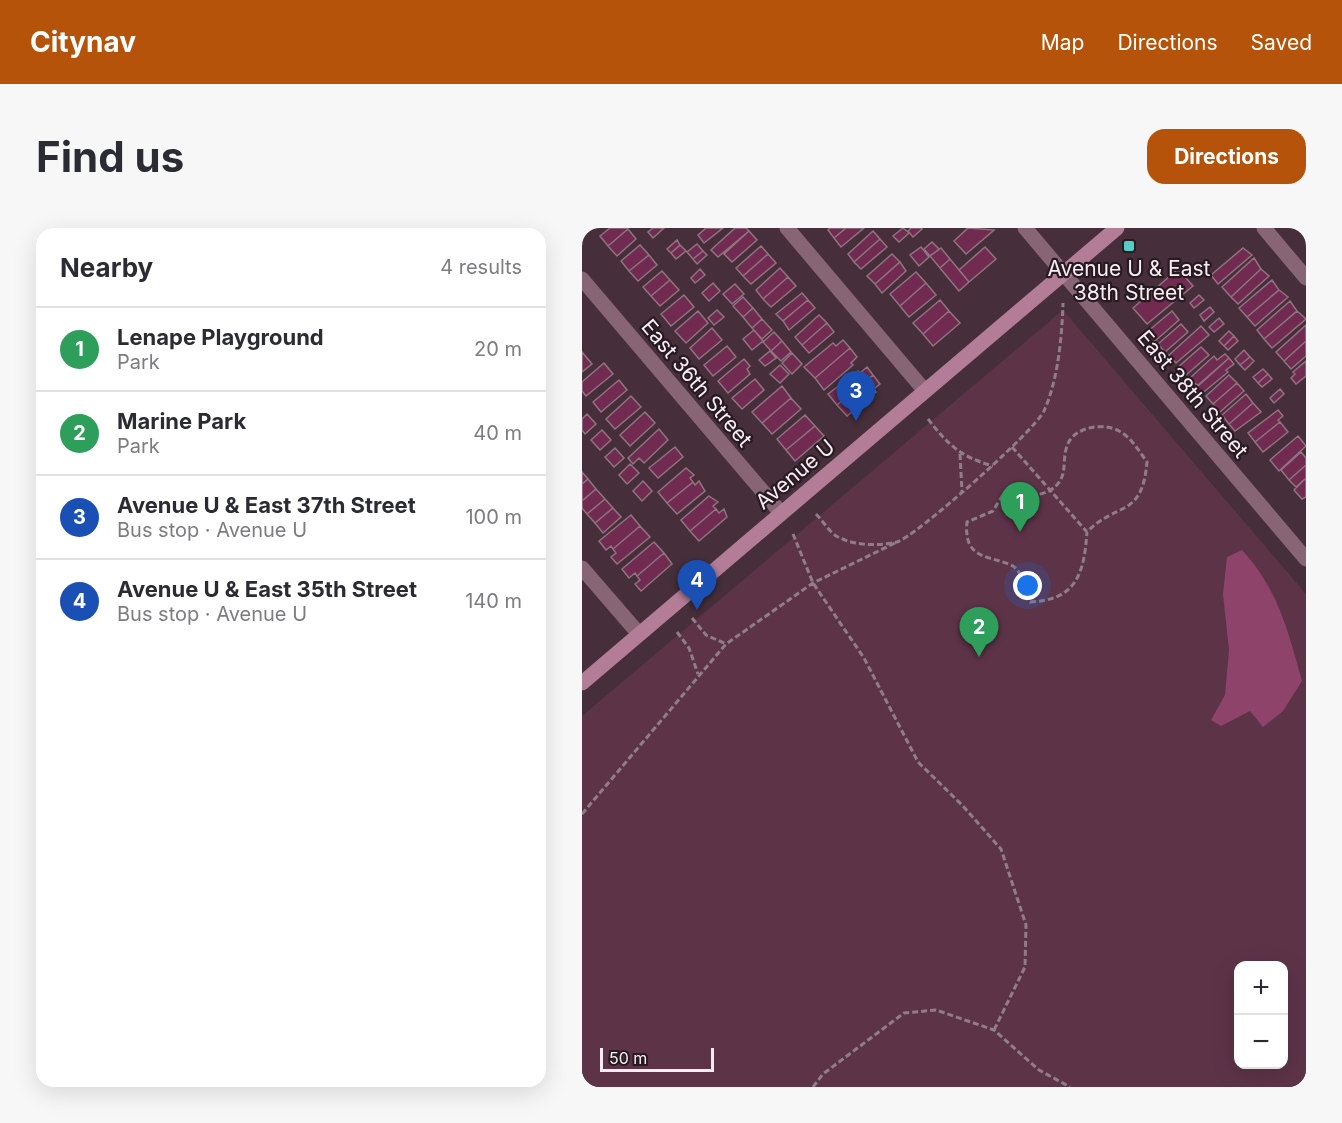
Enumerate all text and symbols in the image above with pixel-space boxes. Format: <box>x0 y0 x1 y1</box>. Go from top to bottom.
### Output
text: Citynav <box>30 25 136 59</box>
text: Map <box>1041 30 1084 55</box>
text: Directions <box>1117 30 1218 55</box>
text: Saved <box>1251 30 1312 55</box>
button: Directions <box>1147 129 1306 184</box>
text: Find us <box>36 131 184 182</box>
marker: Avenue U & East 38th Street <box>1122 239 1136 253</box>
text: Nearby <box>60 252 153 283</box>
text: 4 results <box>440 255 522 279</box>
place label: Avenue U & East 38th Street <box>1047 256 1211 305</box>
street label: East 36th Street <box>636 314 758 452</box>
text: Lenape Playground <box>117 324 324 350</box>
street label: East 38th Street <box>1132 325 1254 463</box>
text: 1 <box>75 337 84 361</box>
text: 20 m <box>474 337 522 361</box>
text: Park <box>117 350 160 374</box>
pin: 3 <box>836 372 876 421</box>
text: Marine Park <box>117 408 246 434</box>
text: 2 <box>73 421 86 445</box>
text: 40 m <box>473 421 522 445</box>
text: Park <box>117 434 160 458</box>
street label: Avenue U <box>750 434 840 514</box>
pin: 1 <box>1000 482 1040 532</box>
text: Avenue U & East 37th Street <box>117 492 416 518</box>
text: 3 <box>73 505 86 529</box>
text: 100 m <box>465 505 522 529</box>
text: Bus stop · Avenue U <box>117 518 307 542</box>
pin: 4 <box>678 560 716 610</box>
your location <box>1013 571 1042 600</box>
text: Avenue U & East 35th Street <box>117 576 417 602</box>
text: 4 <box>73 589 86 613</box>
text: 140 m <box>465 589 522 613</box>
text: Bus stop · Avenue U <box>117 602 307 626</box>
pin: 2 <box>960 608 998 657</box>
map controls <box>1234 961 1288 1069</box>
button: + <box>1234 961 1288 1015</box>
button: − <box>1234 1015 1288 1069</box>
scale bar <box>600 1045 714 1072</box>
text: 50 m <box>609 1048 647 1068</box>

